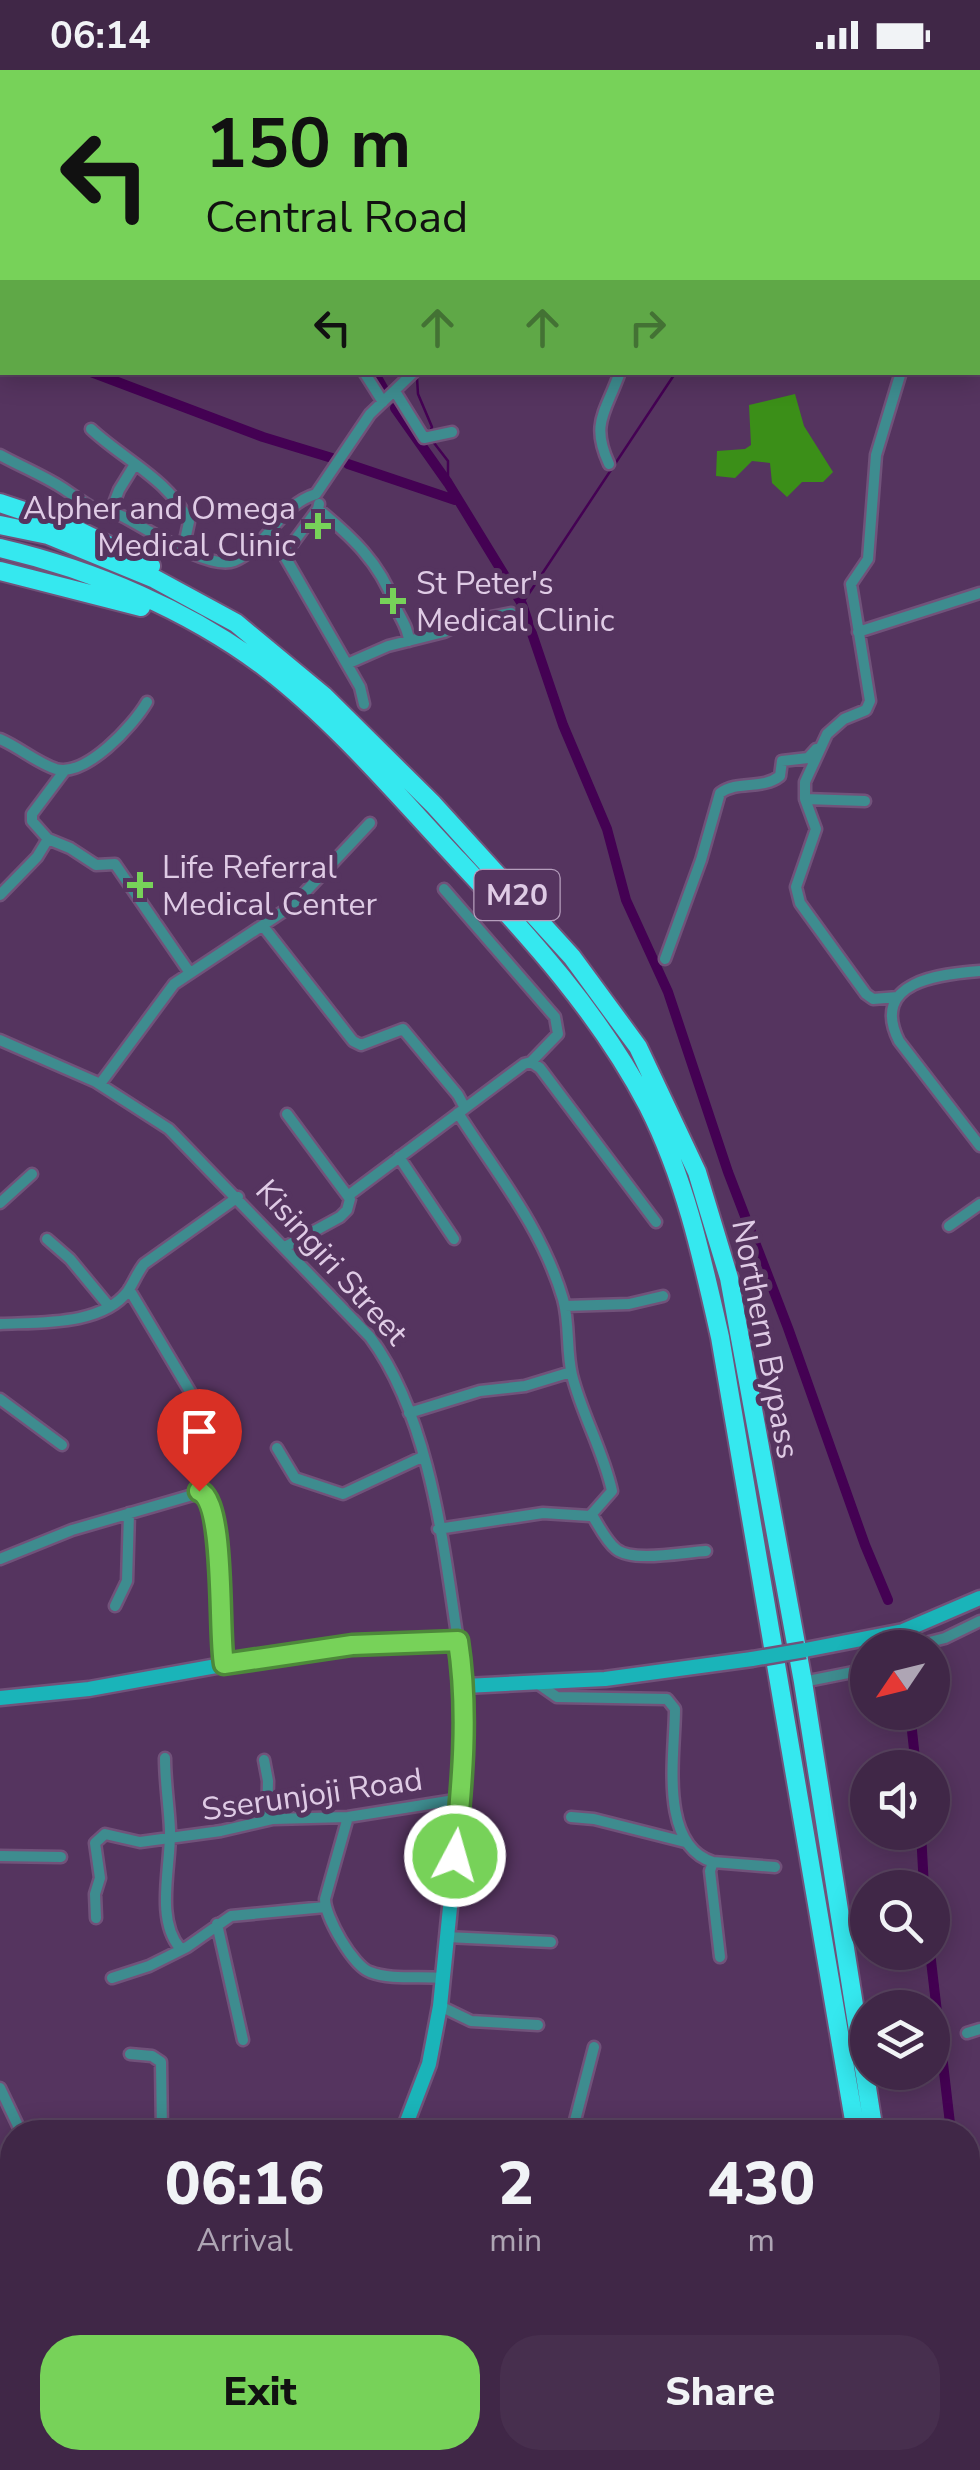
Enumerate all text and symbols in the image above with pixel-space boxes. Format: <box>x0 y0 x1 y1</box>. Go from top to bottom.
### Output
text: 06:14 <box>50 10 151 61</box>
text: 150 m <box>205 96 411 192</box>
icon: left <box>40 110 170 240</box>
text: Central Road <box>205 187 468 248</box>
icon: left <box>305 300 360 355</box>
icon: ahead <box>410 300 465 355</box>
icon: ahead <box>515 300 570 355</box>
icon: right <box>620 300 675 355</box>
place label: Alpher and Omega Medical Clinic <box>23 487 296 567</box>
marker: Alpher and Omega Medical Clinic <box>305 513 331 539</box>
place label: St Peter's Medical Clinic <box>416 562 615 642</box>
marker: St Peter's Medical Clinic <box>380 588 406 614</box>
place label: Life Referral Medical Center <box>162 846 377 926</box>
road number: M20 <box>474 870 560 920</box>
marker: Life Referral Medical Center <box>127 872 153 898</box>
street label: Kisingiri Street <box>246 1170 418 1355</box>
street label: Northern Bypass <box>721 1216 810 1462</box>
pin <box>157 1389 242 1492</box>
icon: arrive <box>172 1404 227 1459</box>
north arrow <box>850 1630 950 1730</box>
map controls <box>850 1630 950 2090</box>
button: sound <box>850 1750 950 1850</box>
street label: Sserunjoji Road <box>199 1758 425 1831</box>
position arrow <box>403 1804 507 1908</box>
button: search <box>850 1870 950 1970</box>
button: layers <box>850 1990 950 2090</box>
text: 06:16 <box>165 2143 324 2225</box>
text: 2 <box>498 2143 534 2225</box>
text: 430 <box>707 2143 815 2225</box>
text: Arrival <box>197 2219 293 2262</box>
text: min <box>489 2219 542 2262</box>
text: m <box>747 2219 775 2262</box>
button: Exit <box>40 2335 480 2450</box>
button: Share <box>500 2335 940 2450</box>

